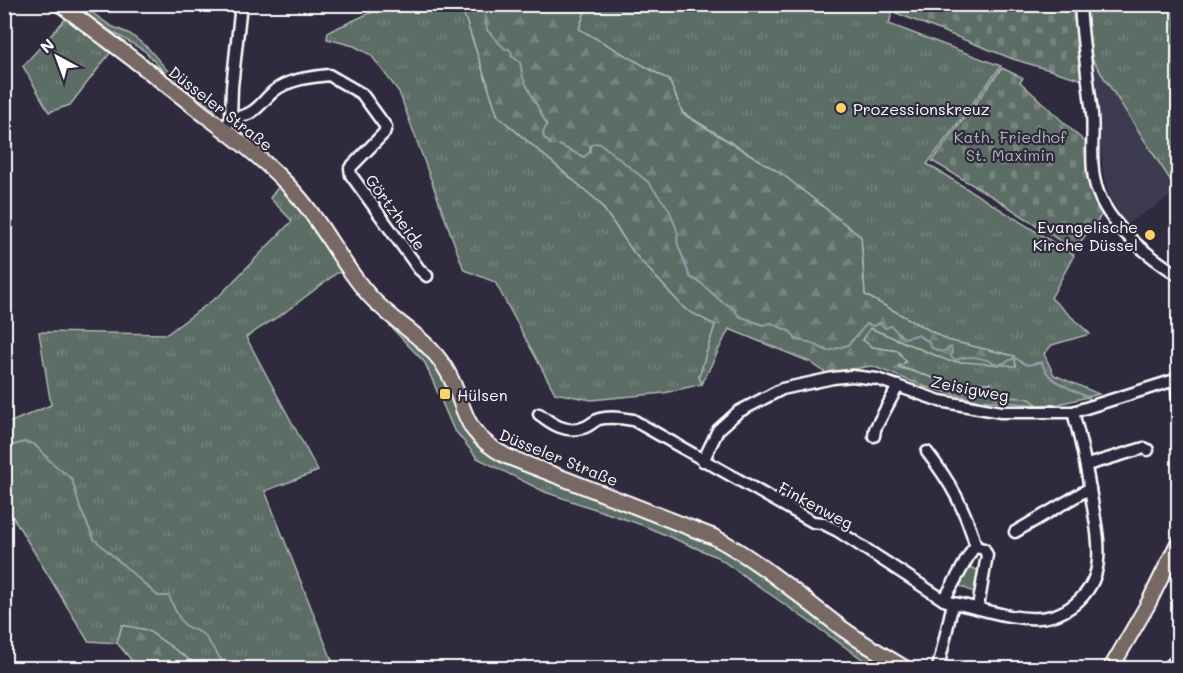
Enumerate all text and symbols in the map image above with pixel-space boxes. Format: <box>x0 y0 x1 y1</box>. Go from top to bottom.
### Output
north arrow <box>27 27 87 87</box>
text: N <box>35 33 58 57</box>
street label: Düsseler Straße <box>165 61 277 155</box>
place label: Prozessionskreuz <box>853 98 990 119</box>
marker: Prozessionskreuz <box>834 101 848 115</box>
park label: Kath. Friedhof St. Maximin <box>954 126 1067 165</box>
street label: Görtzheide <box>361 170 431 254</box>
place label: Evangelische Kirche Düssel <box>1033 216 1138 255</box>
marker: Evangelische Kirche Düssel <box>1143 228 1157 242</box>
street label: Zeisigweg <box>929 370 1011 406</box>
place label: Hülsen <box>457 384 508 405</box>
marker: Hülsen <box>438 387 452 401</box>
street label: Düsseler Straße <box>496 424 622 490</box>
street label: Finkenweg <box>775 477 857 533</box>

